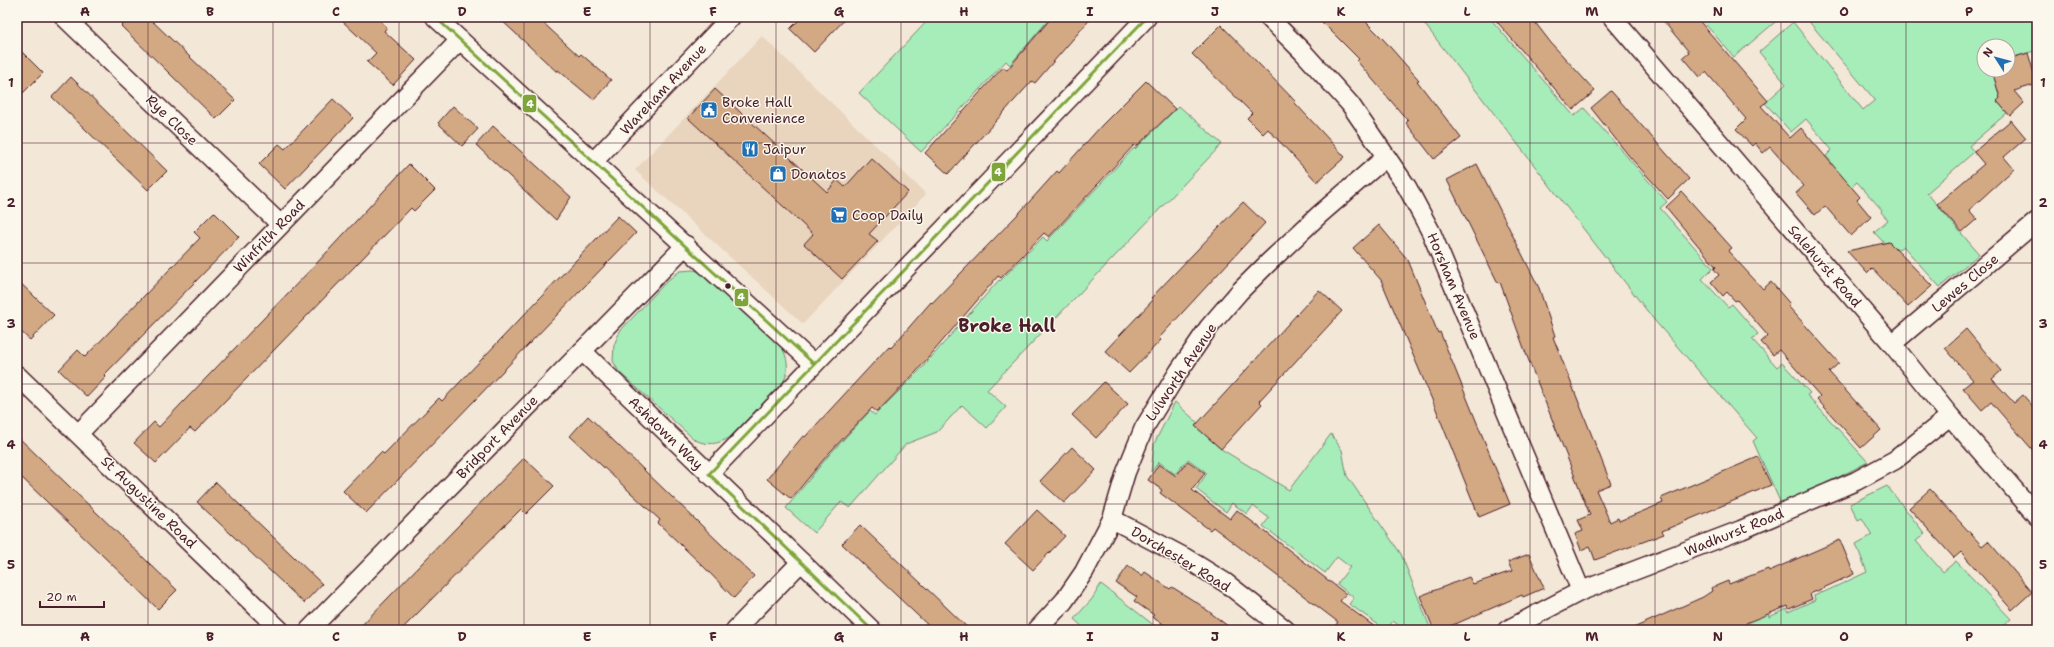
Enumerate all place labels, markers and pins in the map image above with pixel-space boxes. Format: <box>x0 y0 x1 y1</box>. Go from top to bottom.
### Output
place label: Broke Hall Convenience <box>722 93 805 127</box>
public building icon: Broke Hall Convenience <box>699 100 719 120</box>
restaurant icon: Jaipur <box>740 139 760 159</box>
place label: Jaipur <box>763 140 807 158</box>
shop icon: Donatos <box>768 164 788 184</box>
place label: Donatos <box>791 165 847 183</box>
supermarket icon: Coop Daily <box>829 205 849 225</box>
place label: Coop Daily <box>852 206 923 224</box>
unlabelled marker <box>723 281 733 291</box>

